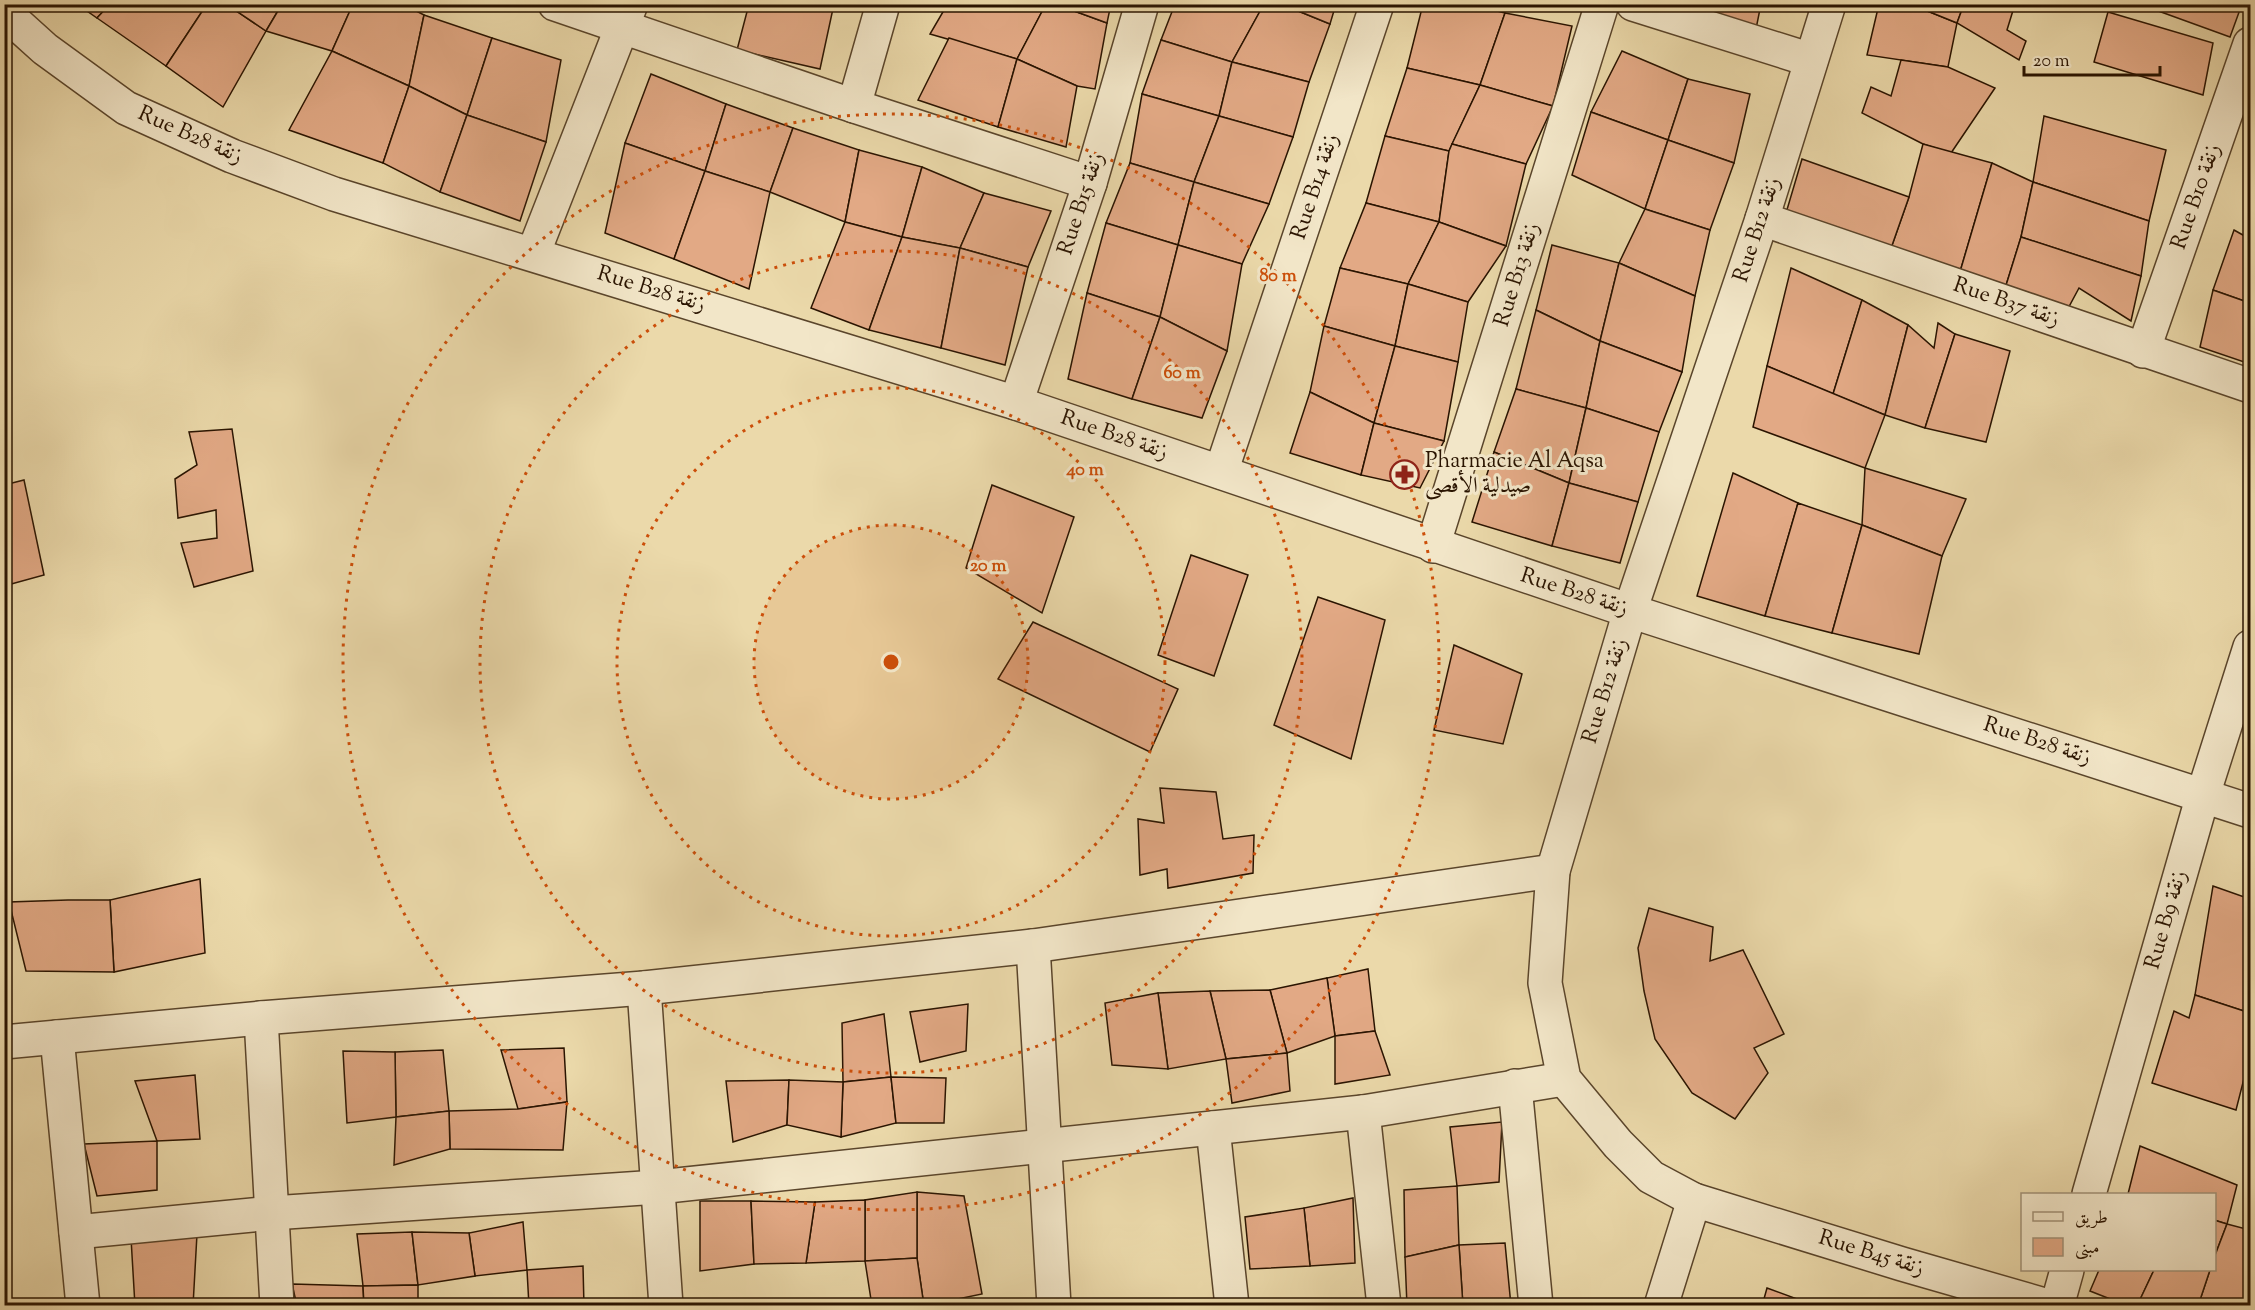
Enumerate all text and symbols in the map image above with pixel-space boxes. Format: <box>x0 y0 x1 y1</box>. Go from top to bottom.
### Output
scale bar <box>2024 39 2160 77</box>
text: 20 m <box>2033 49 2070 75</box>
street label: Rue B28 زنقة <box>132 99 248 173</box>
street label: Rue B14 زنقة <box>1284 130 1348 244</box>
street label: Rue B10 زنقة <box>2164 140 2230 254</box>
street label: Rue B15 زنقة <box>1050 149 1114 259</box>
street label: Rue B12 زنقة <box>1726 173 1790 287</box>
street label: Rue B13 زنقة <box>1487 219 1549 331</box>
street label: Rue B28 زنقة <box>593 258 709 322</box>
text: 80 m <box>1259 264 1297 290</box>
street label: Rue B37 زنقة <box>1948 270 2064 336</box>
text: 60 m <box>1163 361 1201 387</box>
street label: Rue B28 زنقة <box>1056 403 1172 469</box>
place label: Pharmacie Al Aqsa صيدلية الأقصى <box>1425 446 1604 503</box>
text: 40 m <box>1065 458 1104 484</box>
pharmacy icon: Pharmacie Al Aqsa صيدلية الأقصى <box>1388 459 1420 491</box>
text: 20 m <box>970 554 1006 580</box>
street label: Rue B28 زنقة <box>1516 560 1632 626</box>
street label: Rue B12 زنقة <box>1575 634 1637 748</box>
centre of rings <box>881 652 901 672</box>
street label: Rue B28 زنقة <box>1979 709 2095 775</box>
street label: Rue B9 زنقة <box>2138 867 2196 973</box>
legend <box>2021 1193 2216 1271</box>
text: طريق <box>2075 1206 2108 1232</box>
street label: Rue B45 زنقة <box>1814 1223 1928 1285</box>
text: مبنى <box>2075 1236 2100 1262</box>

